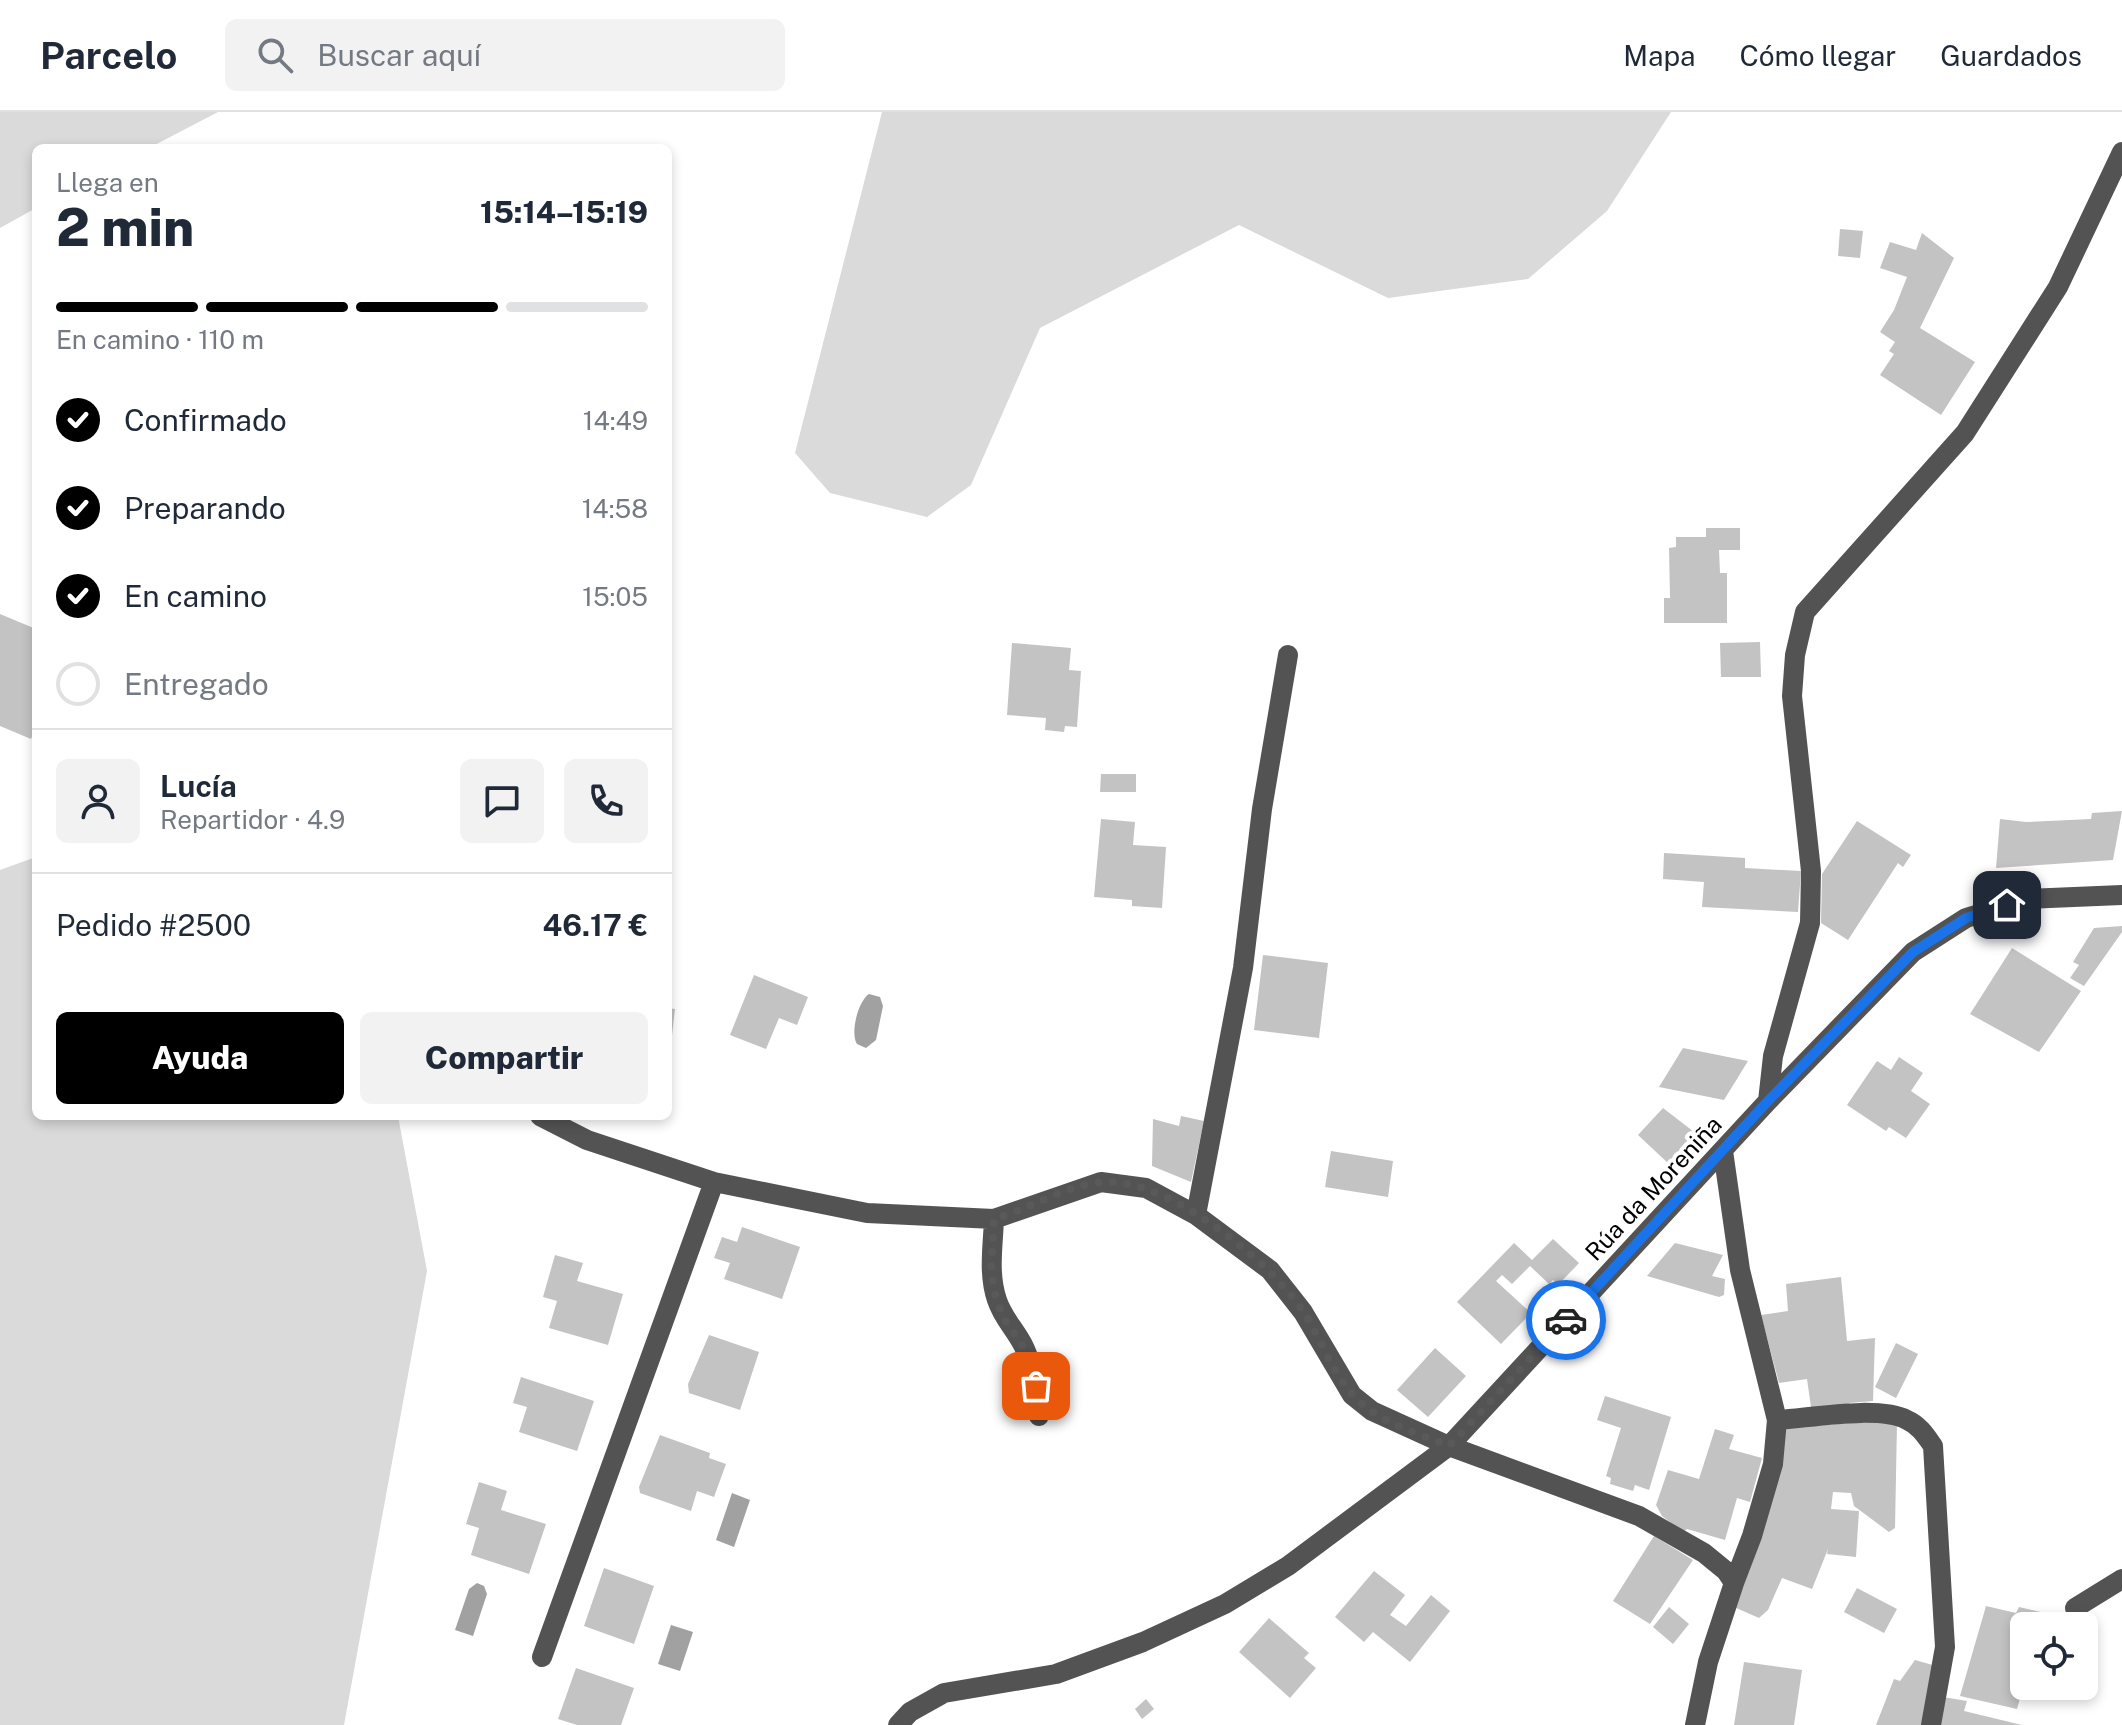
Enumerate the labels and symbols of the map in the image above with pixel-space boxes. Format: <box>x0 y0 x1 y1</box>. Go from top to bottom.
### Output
pin <box>1973 871 2041 939</box>
street label: Rúa da Moreniña <box>1579 1110 1727 1266</box>
courier <box>1526 1280 1606 1360</box>
pin <box>1002 1352 1070 1420</box>

